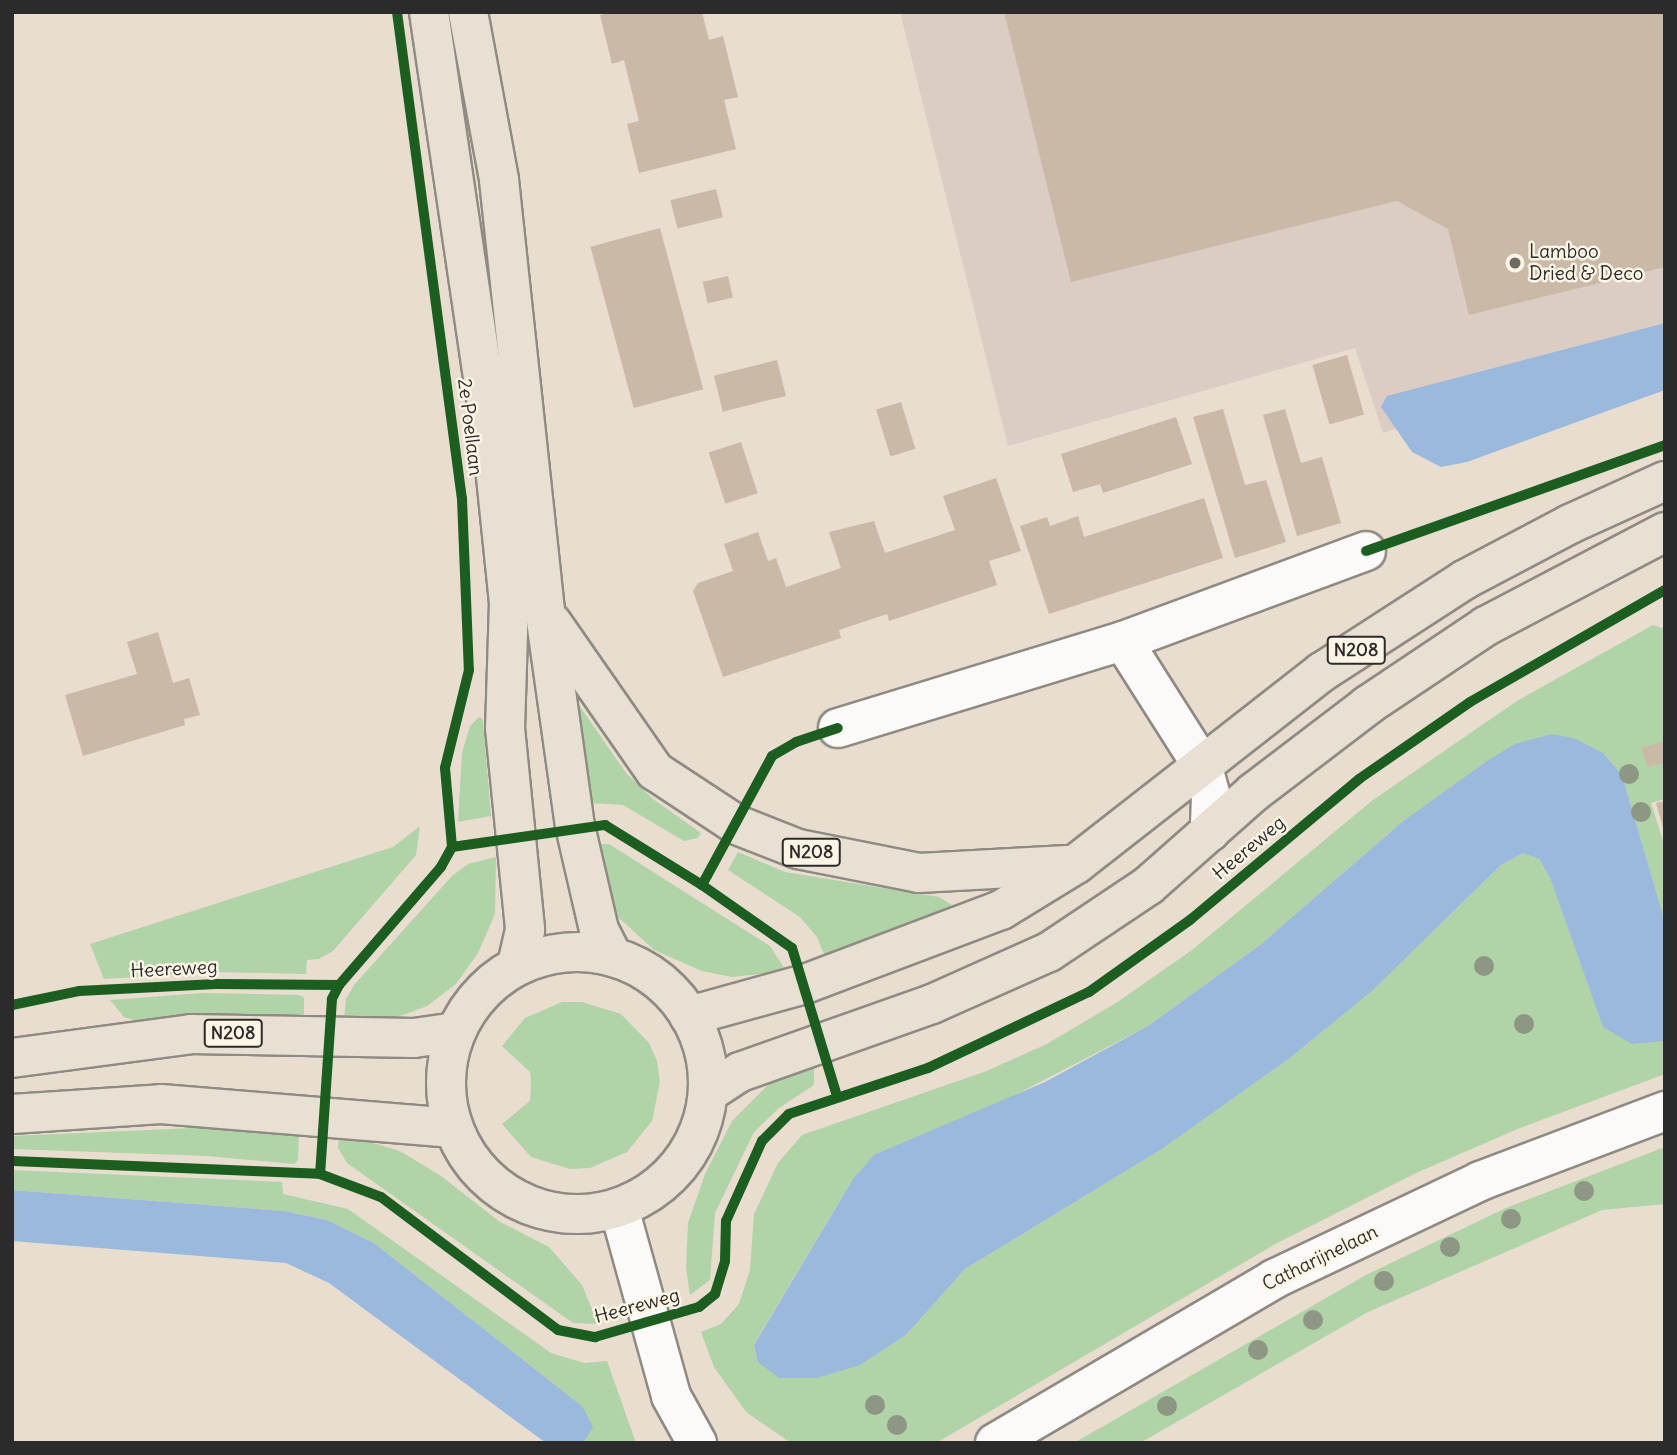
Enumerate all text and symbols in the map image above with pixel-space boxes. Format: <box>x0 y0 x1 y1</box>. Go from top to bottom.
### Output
place label: Lamboo Dried & Deco <box>1529 241 1643 285</box>
marker: Lamboo Dried & Deco <box>1507 255 1523 271</box>
street label: 2e Poellaan <box>453 377 487 477</box>
road number: N208 <box>1326 636 1386 664</box>
street label: Heereweg <box>1208 811 1290 885</box>
road number: N208 <box>781 838 841 866</box>
street label: Heereweg <box>130 955 218 983</box>
road number: N208 <box>203 1018 263 1048</box>
street label: Catharijnelaan <box>1258 1220 1382 1296</box>
street label: Heereweg <box>592 1284 682 1328</box>

